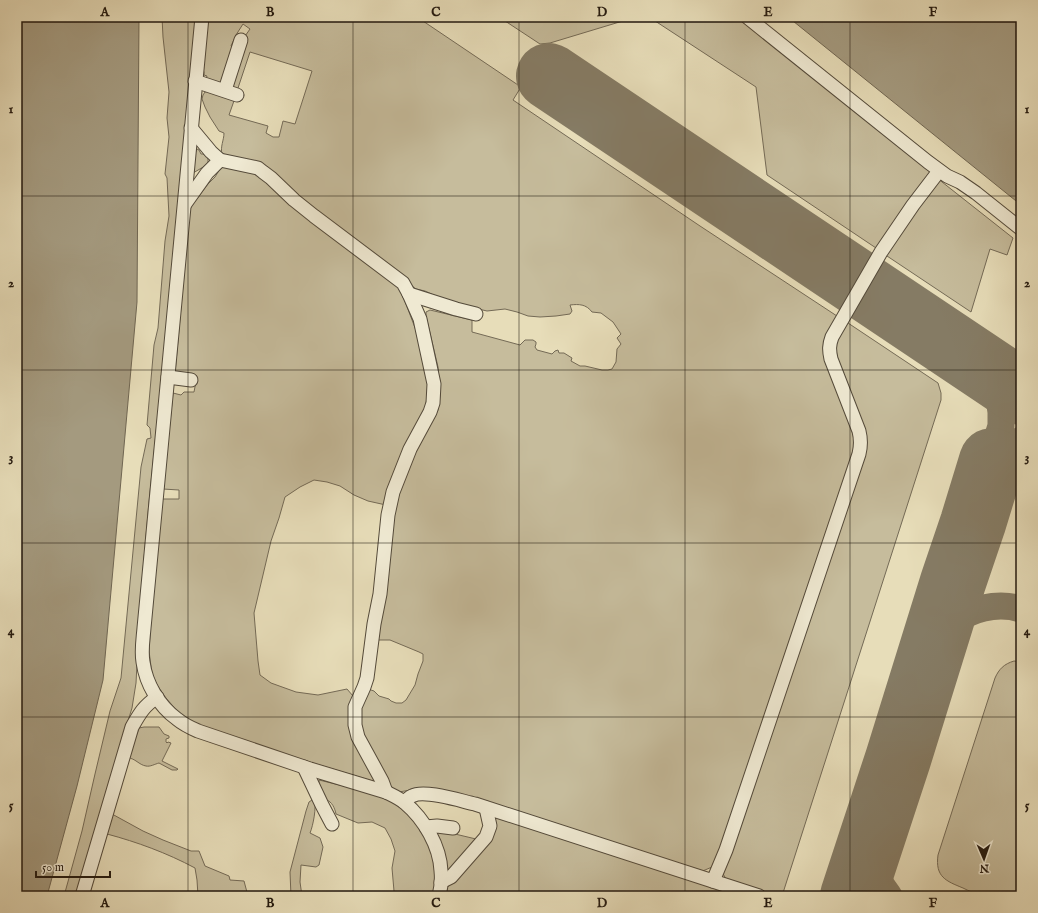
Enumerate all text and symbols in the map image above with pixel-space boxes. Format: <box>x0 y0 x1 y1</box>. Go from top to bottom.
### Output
text: A <box>100 4 111 21</box>
text: B <box>266 4 275 21</box>
text: C <box>431 4 441 21</box>
text: D <box>597 4 608 21</box>
text: E <box>763 4 773 21</box>
text: F <box>929 4 938 21</box>
text: 1 <box>9 101 14 118</box>
text: 1 <box>1025 101 1030 118</box>
text: 2 <box>8 275 14 292</box>
text: 2 <box>1024 275 1030 292</box>
text: 3 <box>9 449 14 466</box>
text: 3 <box>1025 449 1030 466</box>
text: 4 <box>8 623 15 640</box>
text: 4 <box>1024 623 1031 640</box>
text: 5 <box>9 797 14 814</box>
text: 5 <box>1025 797 1030 814</box>
north arrow <box>964 839 1004 879</box>
scale bar <box>36 853 110 879</box>
text: 50 m <box>42 860 64 875</box>
text: N <box>979 861 990 875</box>
text: A <box>100 895 111 912</box>
text: B <box>266 895 275 912</box>
text: C <box>431 895 441 912</box>
text: D <box>597 895 608 912</box>
text: E <box>763 895 773 912</box>
text: F <box>929 895 938 912</box>

